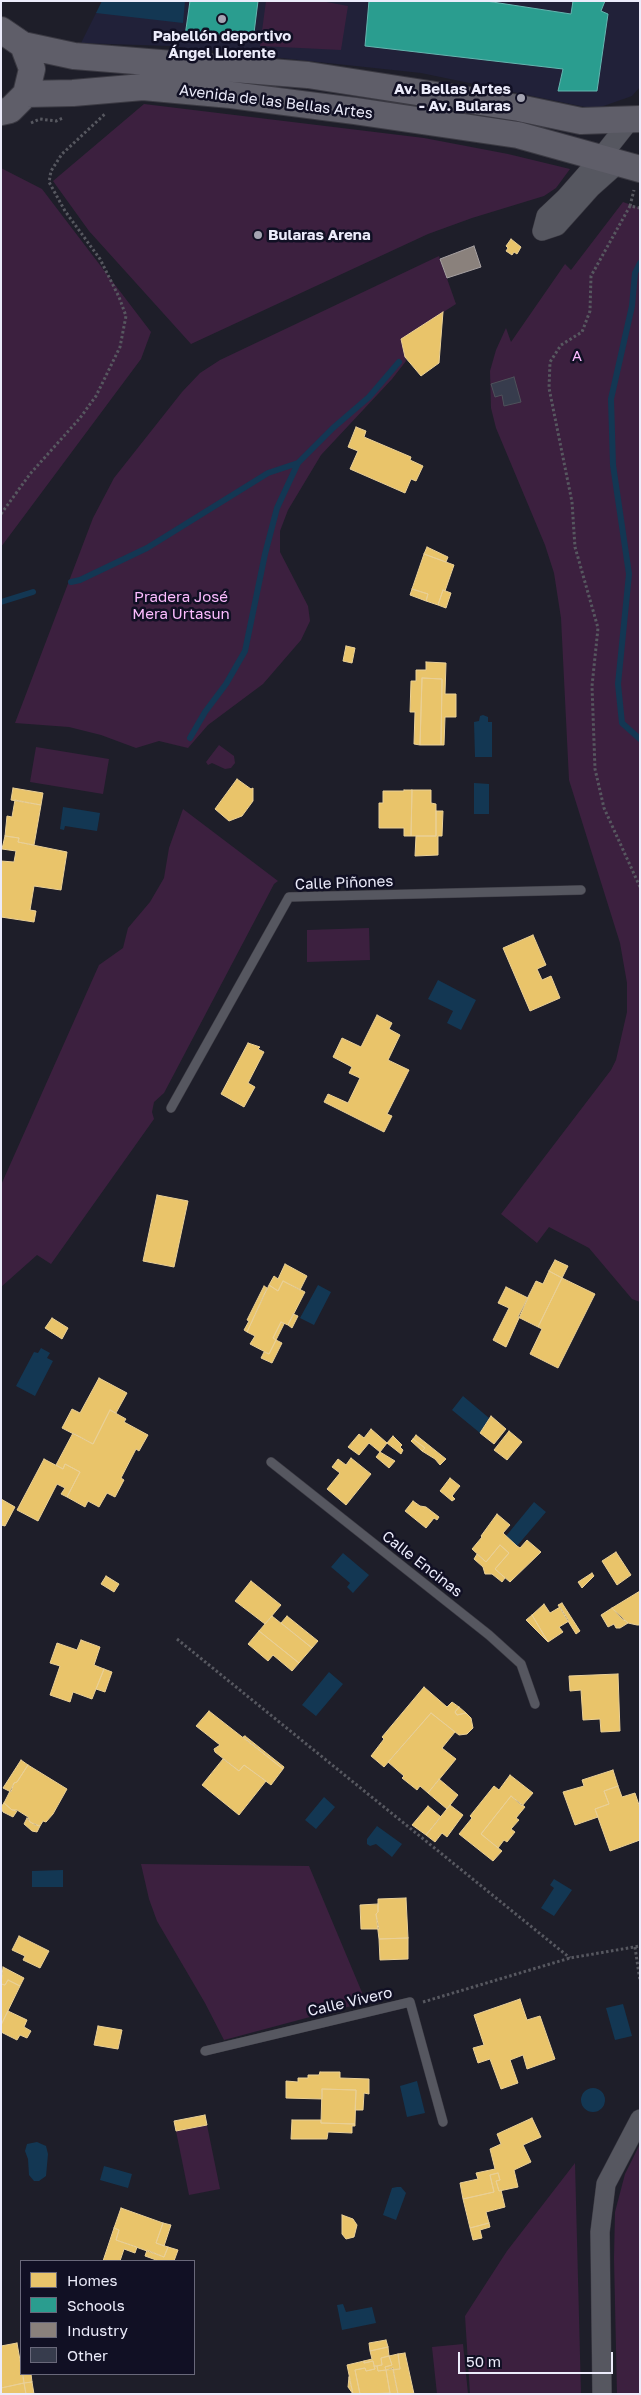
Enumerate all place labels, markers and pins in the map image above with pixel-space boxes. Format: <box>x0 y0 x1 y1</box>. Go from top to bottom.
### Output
marker: Pabellón deportivo Ángel Llorente <box>216 13 228 25</box>
place label: Pabellón deportivo Ángel Llorente <box>153 27 291 62</box>
place label: Av. Bellas Artes - Av. Bularas <box>394 80 511 115</box>
marker: Av. Bellas Artes - Av. Bularas <box>515 92 527 104</box>
place label: Bularas Arena <box>268 226 371 244</box>
marker: Bularas Arena <box>252 229 264 241</box>

